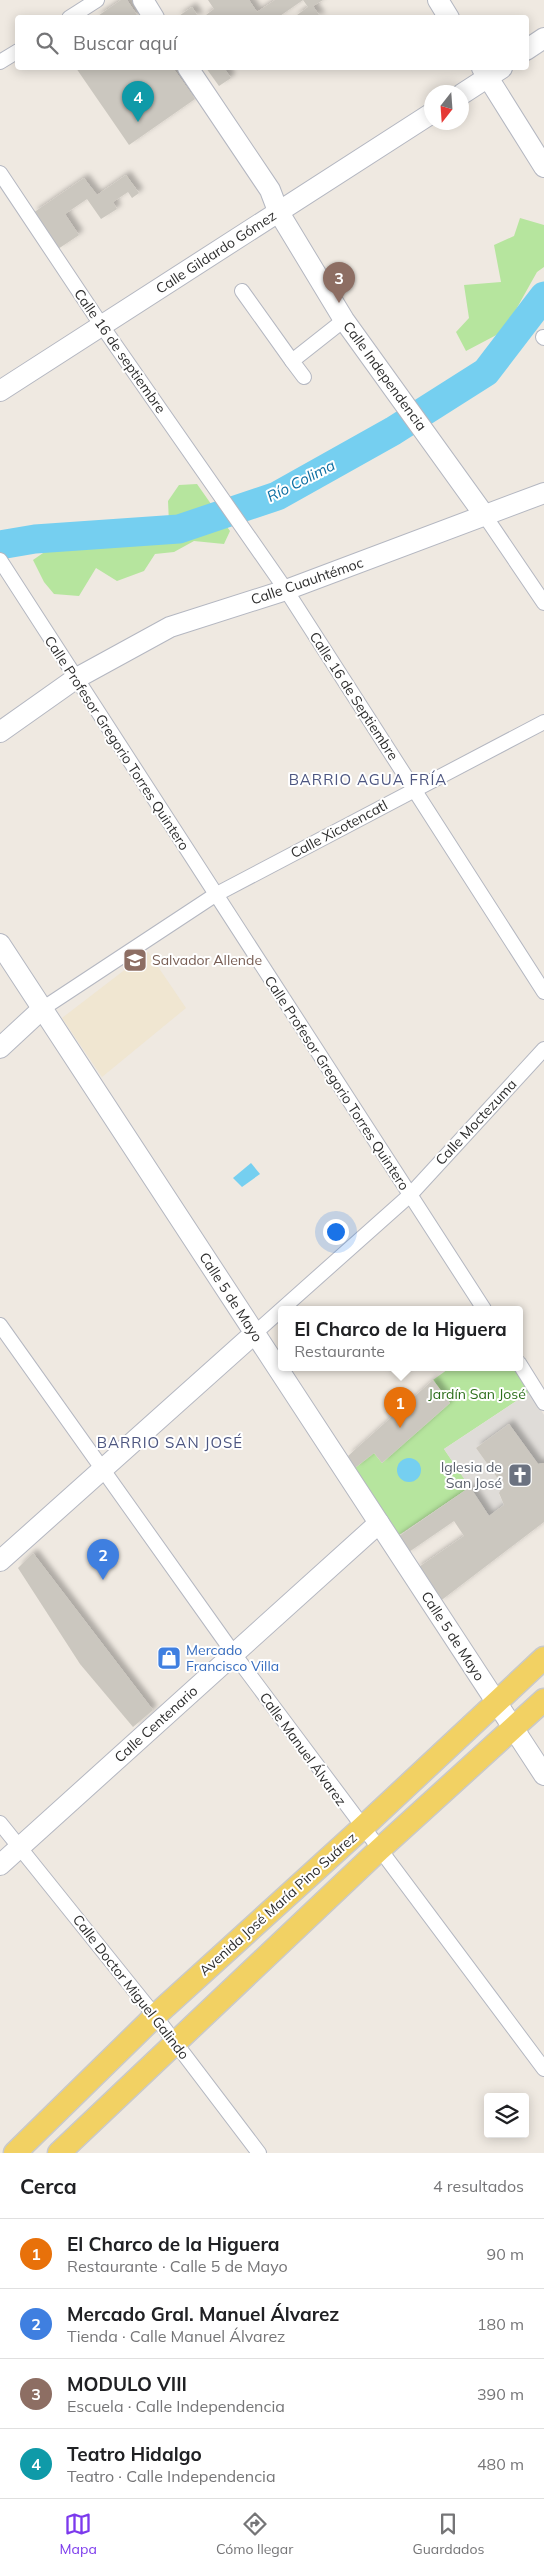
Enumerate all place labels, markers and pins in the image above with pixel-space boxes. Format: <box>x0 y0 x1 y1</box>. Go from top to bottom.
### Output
pin: 4 <box>122 81 154 122</box>
pin: 3 <box>323 262 355 303</box>
school or university icon: Salvador Allende <box>122 947 148 973</box>
place label: Salvador Allende <box>152 951 262 969</box>
pin: 1 <box>384 1387 416 1428</box>
place label: Iglesia de San José <box>441 1458 502 1492</box>
church icon: Iglesia de San José <box>507 1462 533 1488</box>
pin: 2 <box>87 1539 119 1580</box>
place label: Mercado Francisco Villa <box>186 1641 279 1675</box>
shop icon: Mercado Francisco Villa <box>156 1645 182 1671</box>

